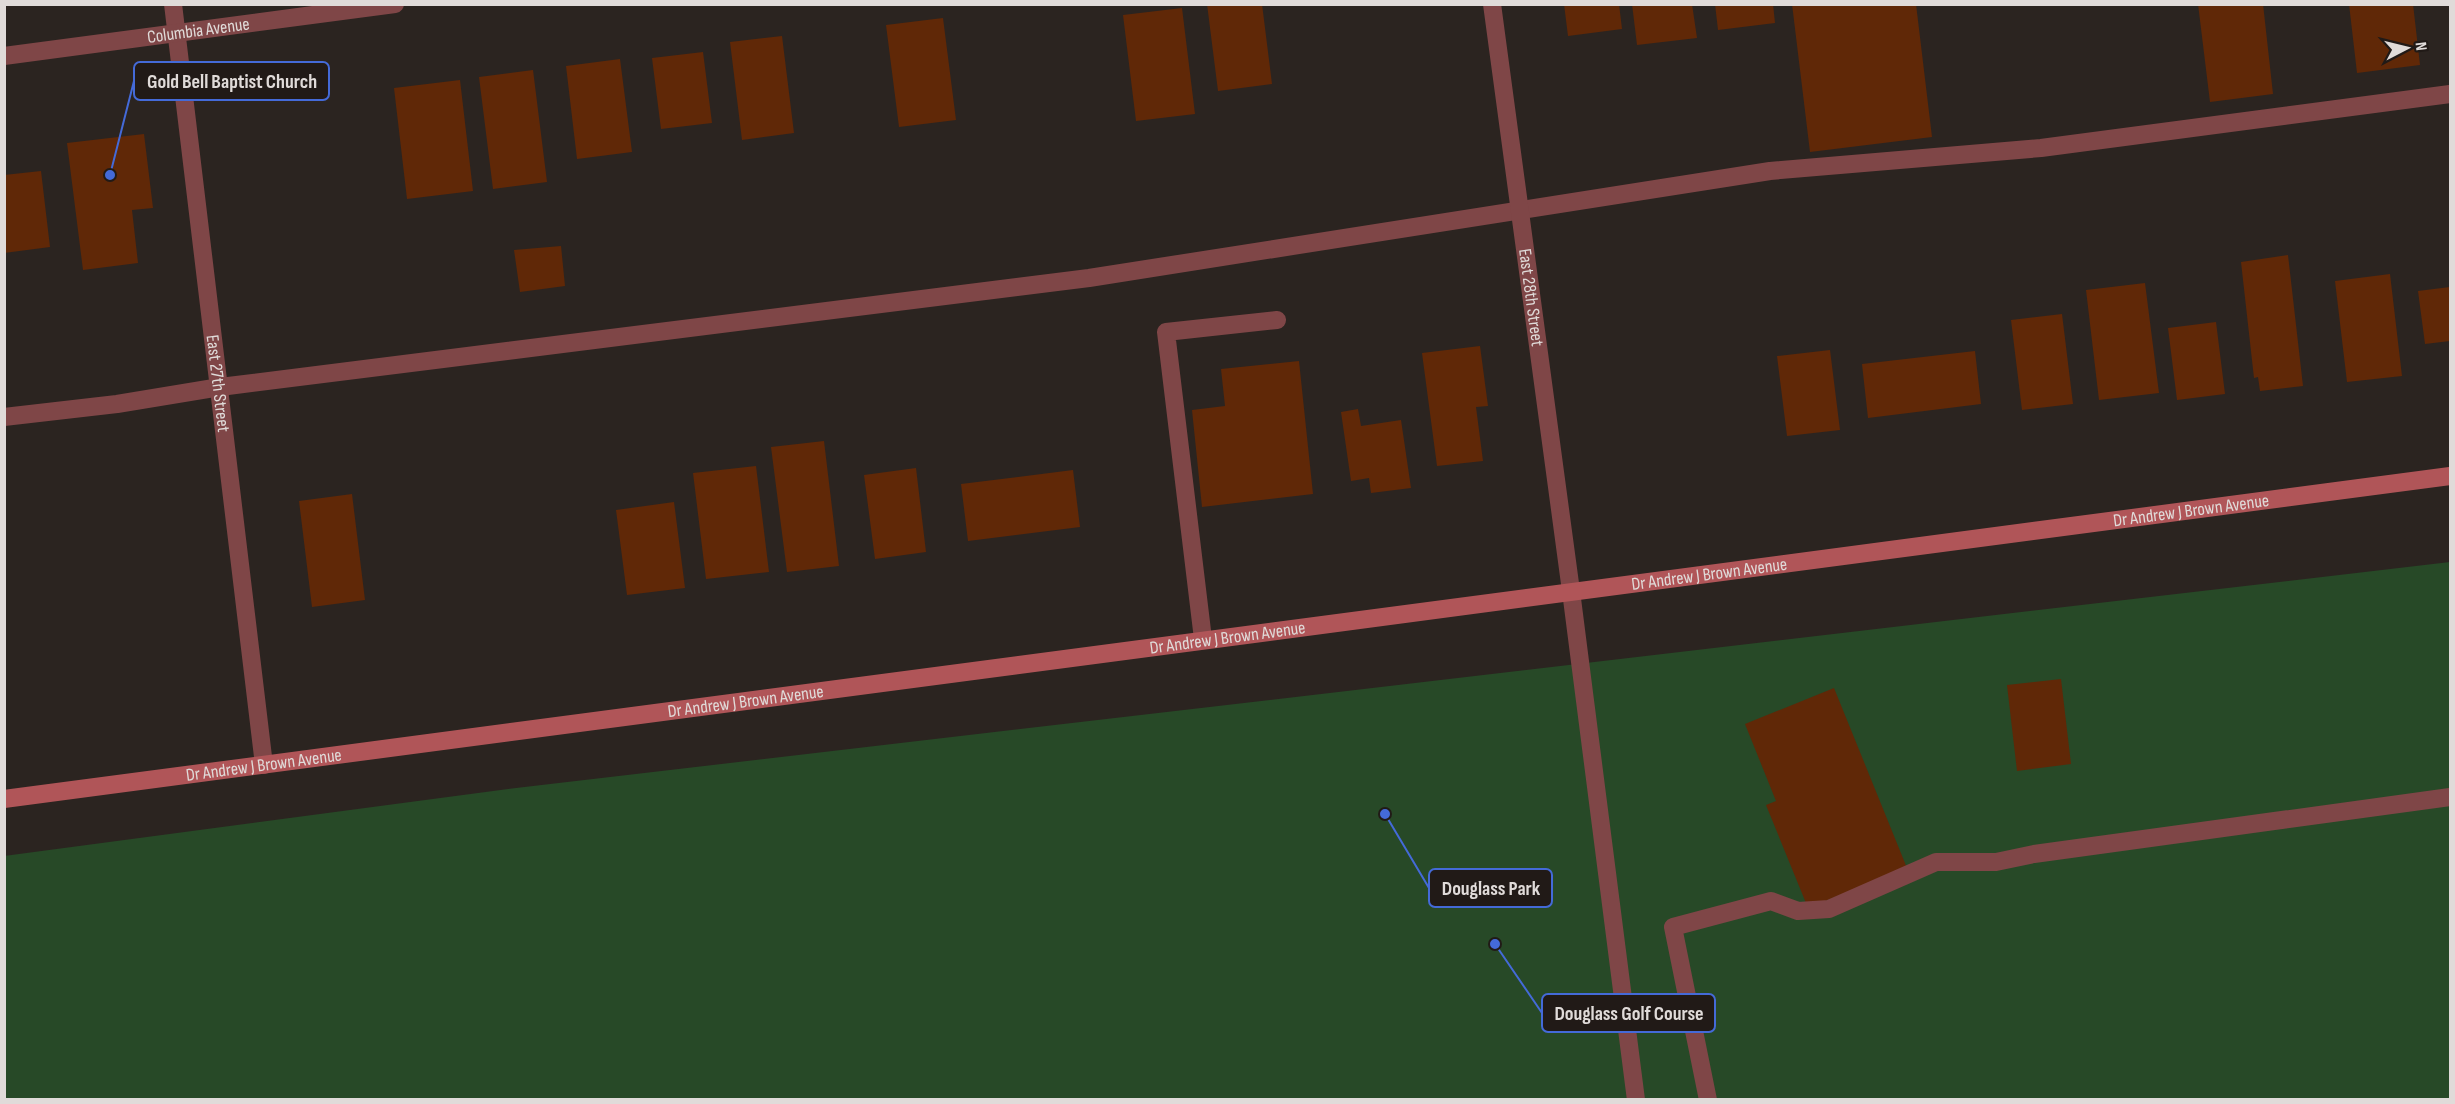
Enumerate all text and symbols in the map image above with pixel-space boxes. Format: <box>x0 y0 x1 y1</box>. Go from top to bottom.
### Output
street label: Columbia Avenue <box>146 13 251 48</box>
north arrow <box>2377 18 2437 78</box>
text: N <box>2410 41 2430 52</box>
callout: Gold Bell Baptist Church <box>134 62 329 100</box>
text: Gold Bell Baptist Church <box>147 70 317 94</box>
street label: East 28th Street <box>1514 247 1548 348</box>
street label: East 27th Street <box>202 334 234 434</box>
street label: Dr Andrew J Brown Avenue <box>2112 490 2270 531</box>
street label: Dr Andrew J Brown Avenue <box>1630 554 1788 595</box>
street label: Dr Andrew J Brown Avenue <box>1148 617 1307 659</box>
street label: Dr Andrew J Brown Avenue <box>666 681 825 722</box>
street label: Dr Andrew J Brown Avenue <box>185 745 343 786</box>
callout: Douglass Park <box>1429 869 1552 907</box>
text: Douglass Park <box>1442 877 1541 901</box>
callout: Douglass Golf Course <box>1542 994 1715 1032</box>
text: Douglass Golf Course <box>1554 1002 1704 1026</box>

